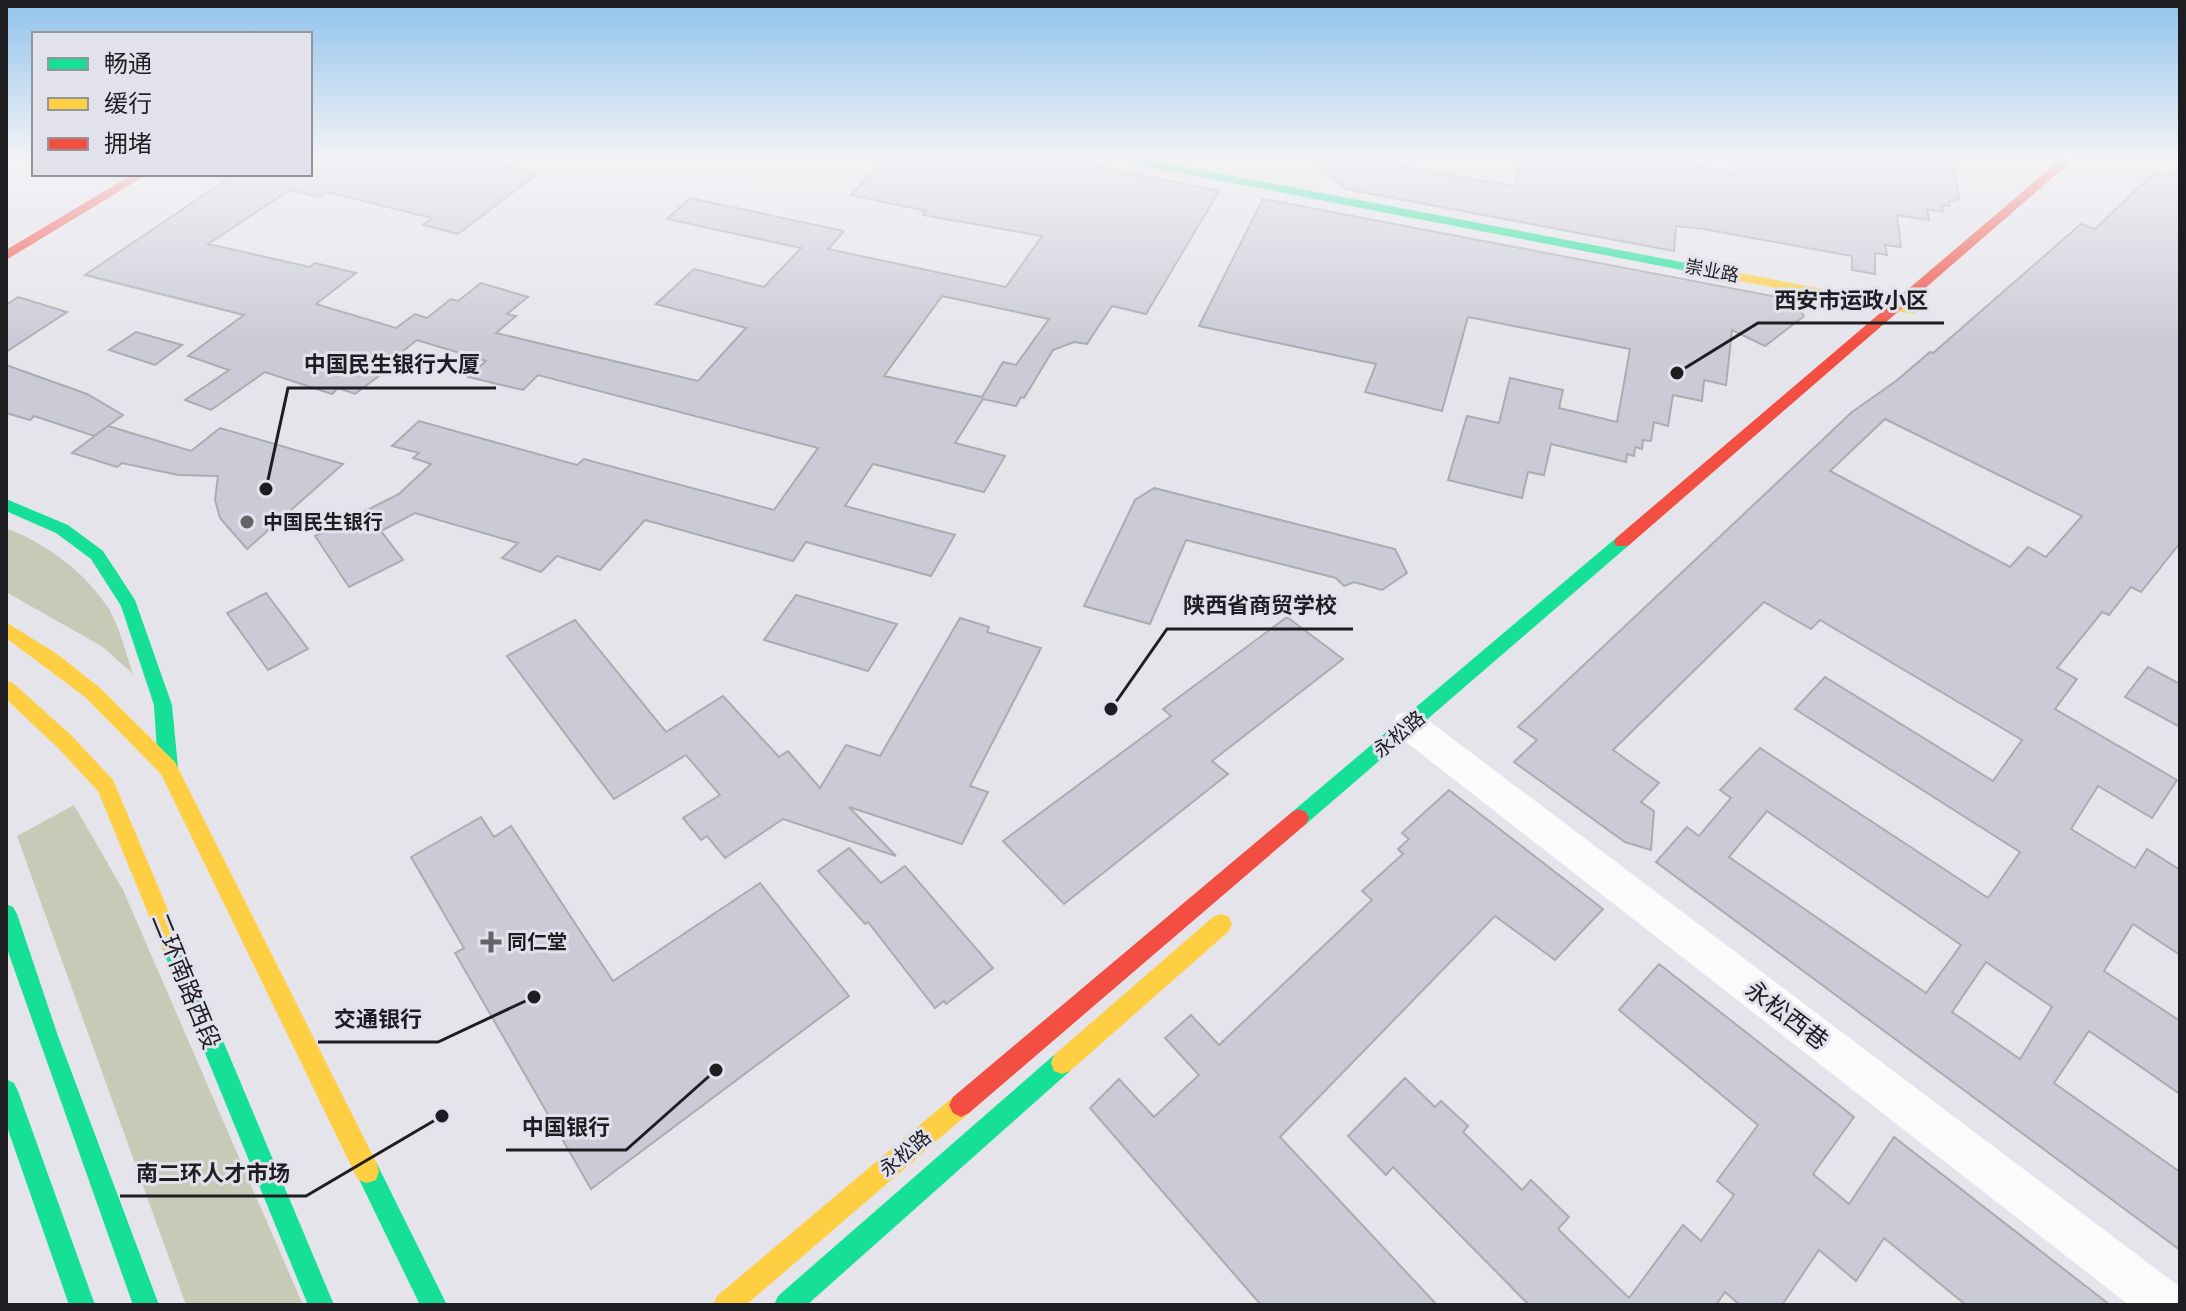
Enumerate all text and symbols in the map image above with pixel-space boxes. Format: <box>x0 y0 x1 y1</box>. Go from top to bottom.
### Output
legend <box>32 32 312 176</box>
text: 畅通 <box>104 49 152 78</box>
text: 缓行 <box>104 89 152 118</box>
text: 拥堵 <box>104 129 152 158</box>
street label: 崇业路 <box>1683 255 1741 287</box>
callout: 西安市运政小区 <box>1758 277 1944 323</box>
text: 西安市运政小区 <box>1774 287 1928 314</box>
callout: 中国民生银行大厦 <box>288 342 496 388</box>
text: 中国民生银行大厦 <box>304 351 480 378</box>
place label: 中国民生银行 <box>263 510 383 534</box>
marker: 中国民生银行 <box>238 513 256 531</box>
callout: 陕西省商贸学校 <box>1167 583 1353 629</box>
text: 陕西省商贸学校 <box>1183 592 1337 619</box>
street label: 永松路 <box>1368 706 1430 762</box>
street label: 二环南路西段 <box>146 909 226 1053</box>
place label: 同仁堂 <box>507 930 567 954</box>
marker: 同仁堂 <box>482 933 500 951</box>
street label: 永松西巷 <box>1740 975 1834 1055</box>
callout: 交通银行 <box>318 996 438 1042</box>
text: 交通银行 <box>334 1006 422 1033</box>
callout: 中国银行 <box>506 1104 626 1150</box>
text: 中国银行 <box>522 1114 610 1141</box>
street label: 永松路 <box>874 1125 936 1181</box>
callout: 南二环人才市场 <box>120 1150 306 1196</box>
text: 南二环人才市场 <box>136 1160 290 1187</box>

